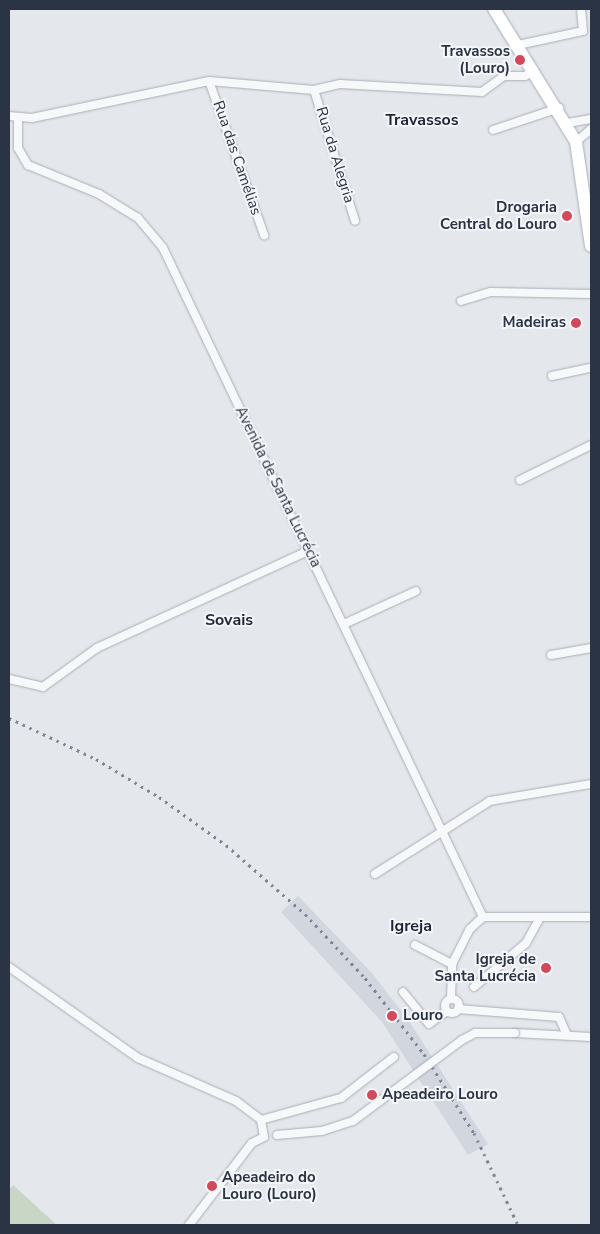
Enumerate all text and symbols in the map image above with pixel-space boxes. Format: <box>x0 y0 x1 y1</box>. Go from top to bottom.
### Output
place label: Travassos (Louro) <box>441 42 510 77</box>
marker: Travassos (Louro) <box>514 54 526 66</box>
street label: Rua das Camélias <box>209 98 265 218</box>
street label: Rua da Alegria <box>312 105 358 205</box>
district label: Travassos <box>385 110 459 130</box>
place label: Drogaria Central do Louro <box>440 198 557 233</box>
marker: Drogaria Central do Louro <box>561 210 573 222</box>
place label: Madeiras <box>502 314 566 332</box>
marker: Madeiras <box>570 317 582 329</box>
street label: Avenida de Santa Lucrécia <box>231 404 325 570</box>
district label: Sovais <box>205 610 253 630</box>
district label: Igreja <box>390 916 432 936</box>
place label: Igreja de Santa Lucrécia <box>434 950 536 985</box>
marker: Igreja de Santa Lucrécia <box>540 962 552 974</box>
place label: Louro <box>403 1007 443 1025</box>
marker: Louro <box>385 1009 399 1023</box>
place label: Apeadeiro Louro <box>382 1086 498 1104</box>
marker: Apeadeiro Louro <box>366 1089 378 1101</box>
place label: Apeadeiro do Louro (Louro) <box>222 1168 317 1203</box>
marker: Apeadeiro do Louro (Louro) <box>206 1180 218 1192</box>

